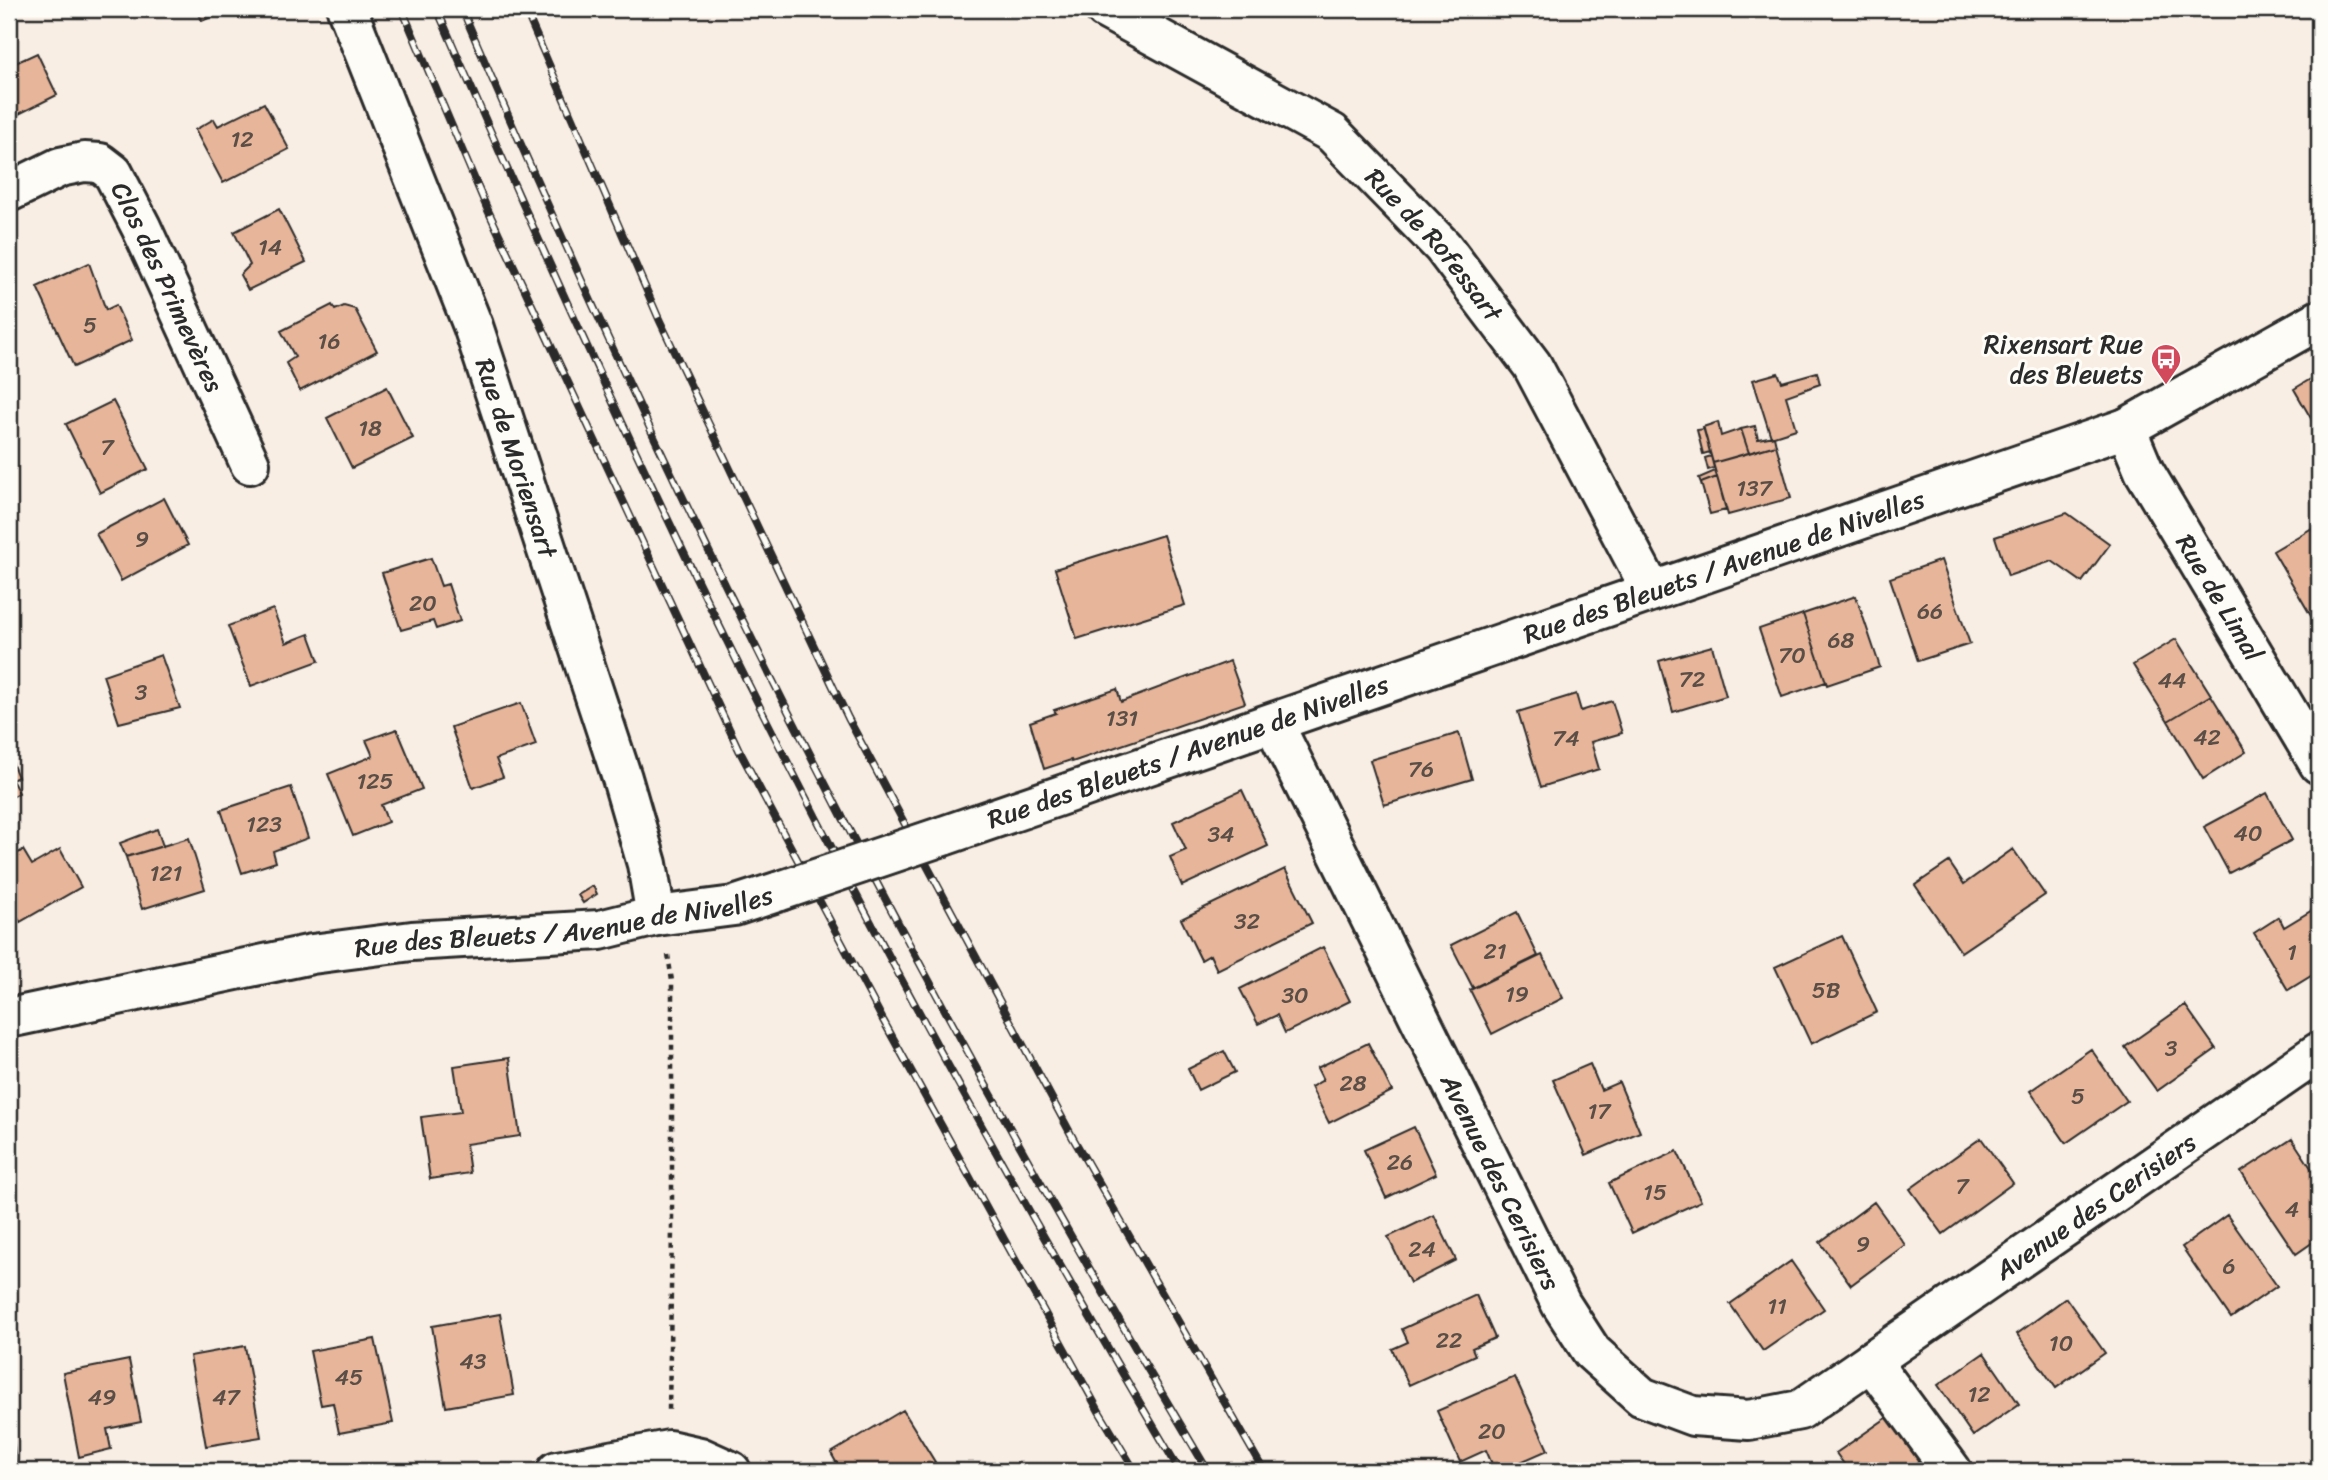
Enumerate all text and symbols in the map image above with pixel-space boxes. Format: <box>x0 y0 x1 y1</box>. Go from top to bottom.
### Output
house number: 12 <box>230 119 254 160</box>
street label: Rue de Rofessart <box>1354 156 1516 333</box>
street label: Clos des Primevères <box>98 173 237 400</box>
house number: 14 <box>258 227 282 268</box>
house number: 5 <box>83 305 97 346</box>
house number: 16 <box>318 321 340 362</box>
place label: Rixensart Rue des Bleuets <box>1984 321 2143 397</box>
bus stop icon: Rixensart Rue des Bleuets <box>2149 342 2183 386</box>
street label: Rue de Moriensart <box>462 352 571 565</box>
house number: 18 <box>358 408 382 449</box>
house number: 7 <box>100 427 115 468</box>
house number: 137 <box>1736 468 1774 509</box>
street label: Rue des Bleuets / Avenue de Nivelles <box>1517 476 1932 657</box>
house number: 9 <box>135 519 149 560</box>
street label: Rue de Limal <box>2163 525 2276 671</box>
house number: 20 <box>409 583 437 624</box>
house number: 66 <box>1917 591 1943 632</box>
house number: 68 <box>1828 620 1855 661</box>
house number: 70 <box>1778 635 1806 676</box>
house number: 72 <box>1679 659 1705 700</box>
house number: 44 <box>2158 660 2186 701</box>
street label: Rue des Bleuets / Avenue de Nivelles <box>981 661 1396 842</box>
house number: 3 <box>135 672 148 713</box>
house number: 131 <box>1106 698 1138 739</box>
house number: 42 <box>2193 717 2221 758</box>
house number: 74 <box>1552 718 1580 759</box>
house number: 76 <box>1408 749 1434 790</box>
house number: 125 <box>356 761 394 802</box>
house number: 123 <box>246 804 282 845</box>
house number: 40 <box>2234 813 2262 854</box>
house number: 34 <box>1207 814 1235 855</box>
house number: 121 <box>149 853 183 894</box>
street label: Rue des Bleuets / Avenue de Nivelles <box>352 871 780 971</box>
house number: 32 <box>1234 901 1260 942</box>
house number: 21 <box>1483 931 1507 972</box>
house number: 1 <box>2287 932 2297 973</box>
house number: 5B <box>1812 970 1840 1011</box>
house number: 19 <box>1505 974 1529 1015</box>
house number: 30 <box>1281 975 1309 1016</box>
house number: 3 <box>2165 1028 2178 1069</box>
house number: 28 <box>1339 1063 1367 1104</box>
street label: Avenue des Cerisiers <box>1427 1065 1574 1298</box>
house number: 5 <box>2071 1076 2085 1117</box>
house number: 17 <box>1588 1091 1612 1132</box>
street label: Avenue des Cerisiers <box>1984 1120 2206 1293</box>
house number: 26 <box>1387 1142 1413 1183</box>
house number: 7 <box>1955 1166 1970 1207</box>
house number: 15 <box>1643 1172 1667 1213</box>
house number: 4 <box>2285 1189 2299 1230</box>
house number: 9 <box>1856 1224 1870 1265</box>
house number: 24 <box>1408 1229 1436 1270</box>
house number: 6 <box>2222 1246 2236 1287</box>
house number: 11 <box>1767 1286 1787 1327</box>
house number: 22 <box>1436 1320 1462 1361</box>
house number: 10 <box>2049 1323 2073 1364</box>
house number: 43 <box>459 1341 487 1382</box>
house number: 45 <box>335 1357 363 1398</box>
house number: 12 <box>1967 1374 1991 1415</box>
house number: 49 <box>88 1377 116 1418</box>
house number: 47 <box>212 1377 242 1418</box>
house number: 20 <box>1478 1411 1506 1452</box>

